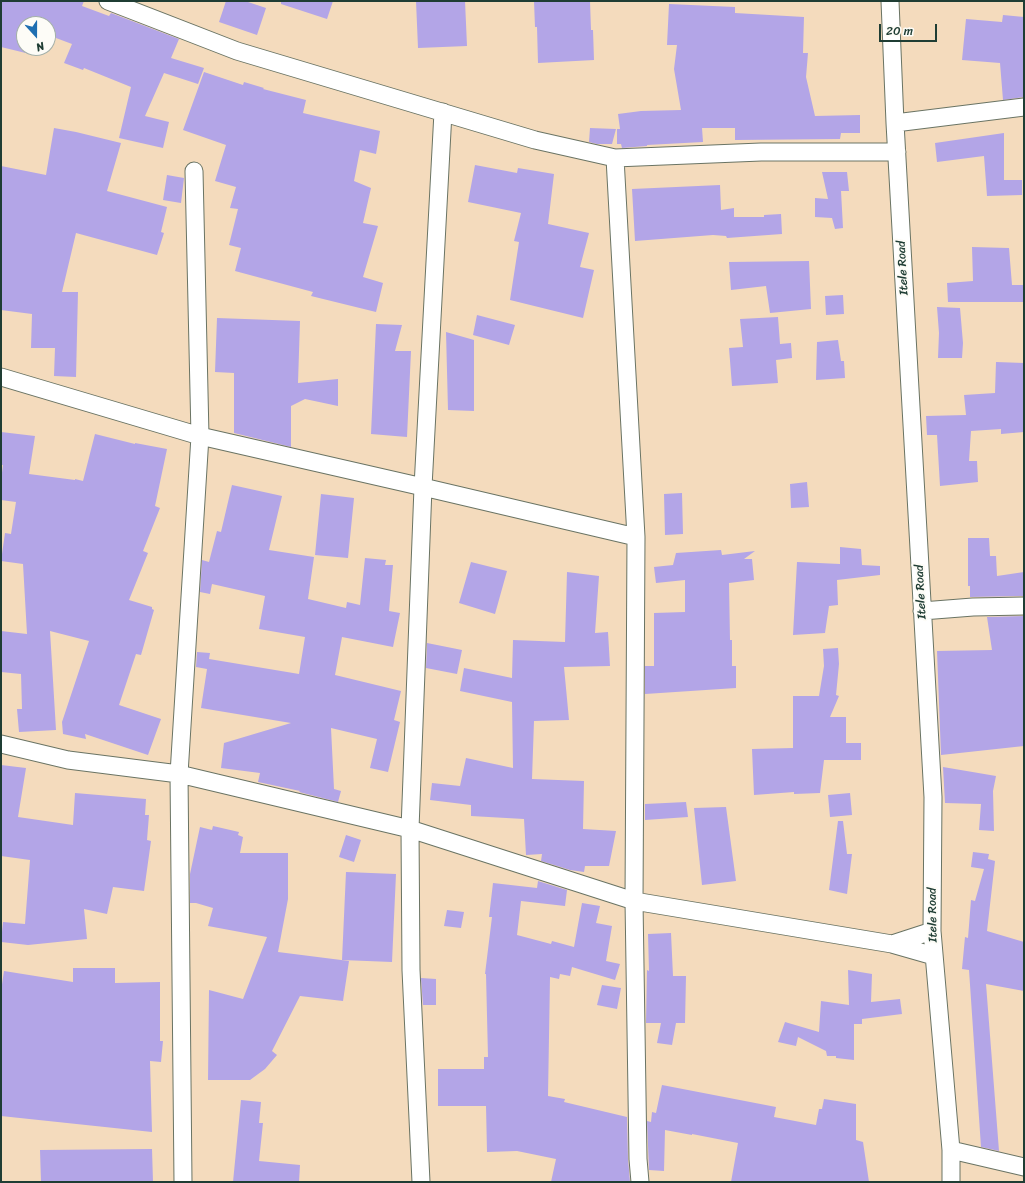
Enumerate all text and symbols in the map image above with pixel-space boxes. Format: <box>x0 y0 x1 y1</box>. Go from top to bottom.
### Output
north arrow <box>16 16 56 56</box>
scale bar <box>881 16 939 42</box>
text: 20 m <box>886 20 913 42</box>
text: N <box>33 37 47 57</box>
street label: Itele Road <box>894 240 912 296</box>
street label: Itele Road <box>912 564 930 620</box>
street label: Itele Road <box>925 888 941 942</box>

